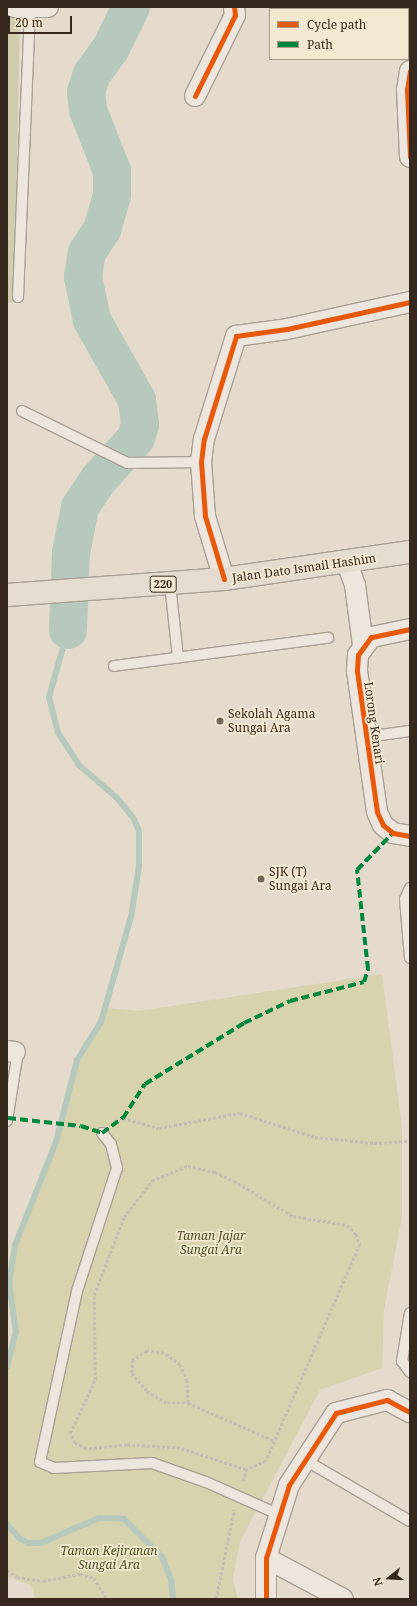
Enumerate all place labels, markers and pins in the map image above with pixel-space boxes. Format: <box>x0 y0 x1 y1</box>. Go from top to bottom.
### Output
place label: Sekolah Agama Sungai Ara <box>228 707 315 735</box>
marker: Sekolah Agama Sungai Ara <box>215 716 225 726</box>
place label: SJK (T) Sungai Ara <box>269 865 332 893</box>
marker: SJK (T) Sungai Ara <box>256 874 266 884</box>

